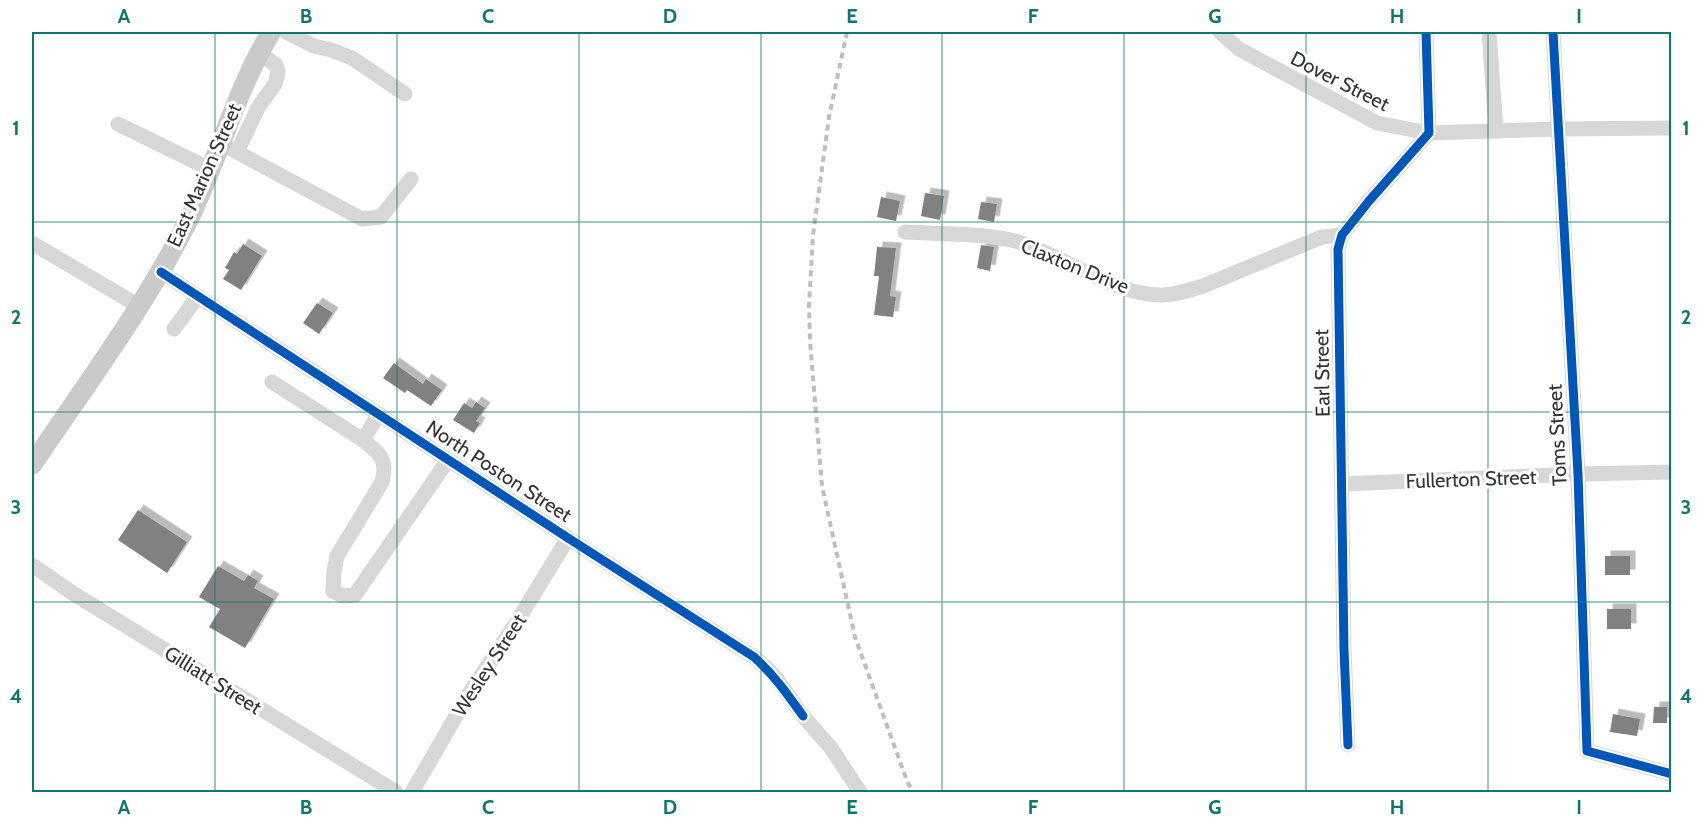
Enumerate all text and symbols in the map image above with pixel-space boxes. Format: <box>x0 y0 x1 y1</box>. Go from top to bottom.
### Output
text: A <box>118 4 131 28</box>
text: B <box>300 4 312 28</box>
text: C <box>482 4 494 28</box>
text: D <box>663 4 677 28</box>
text: E <box>846 4 858 28</box>
text: F <box>1028 4 1039 28</box>
text: G <box>1208 4 1222 28</box>
text: H <box>1390 4 1404 28</box>
text: I <box>1576 4 1582 28</box>
street label: Dover Street <box>1287 46 1394 116</box>
street label: East Marion Street <box>162 99 247 250</box>
text: 1 <box>12 116 20 140</box>
text: 1 <box>1682 116 1690 140</box>
street label: Claxton Drive <box>1018 233 1132 299</box>
text: 2 <box>11 305 21 329</box>
text: 2 <box>1681 305 1691 329</box>
street label: Earl Street <box>1309 329 1335 417</box>
street label: Toms Street <box>1542 383 1572 486</box>
street label: North Poston Street <box>422 415 576 527</box>
street label: Fullerton Street <box>1405 465 1537 493</box>
text: 3 <box>11 495 21 519</box>
text: 3 <box>1681 495 1691 519</box>
street label: Wesley Street <box>447 609 531 721</box>
street label: Gilliatt Street <box>160 641 266 719</box>
text: 4 <box>10 684 22 708</box>
text: 4 <box>1680 684 1692 708</box>
text: A <box>118 795 131 819</box>
text: B <box>300 795 312 819</box>
text: C <box>482 795 494 819</box>
text: D <box>663 795 677 819</box>
text: E <box>846 795 858 819</box>
text: F <box>1028 795 1039 819</box>
text: G <box>1208 795 1222 819</box>
text: H <box>1390 795 1404 819</box>
text: I <box>1576 795 1582 819</box>

